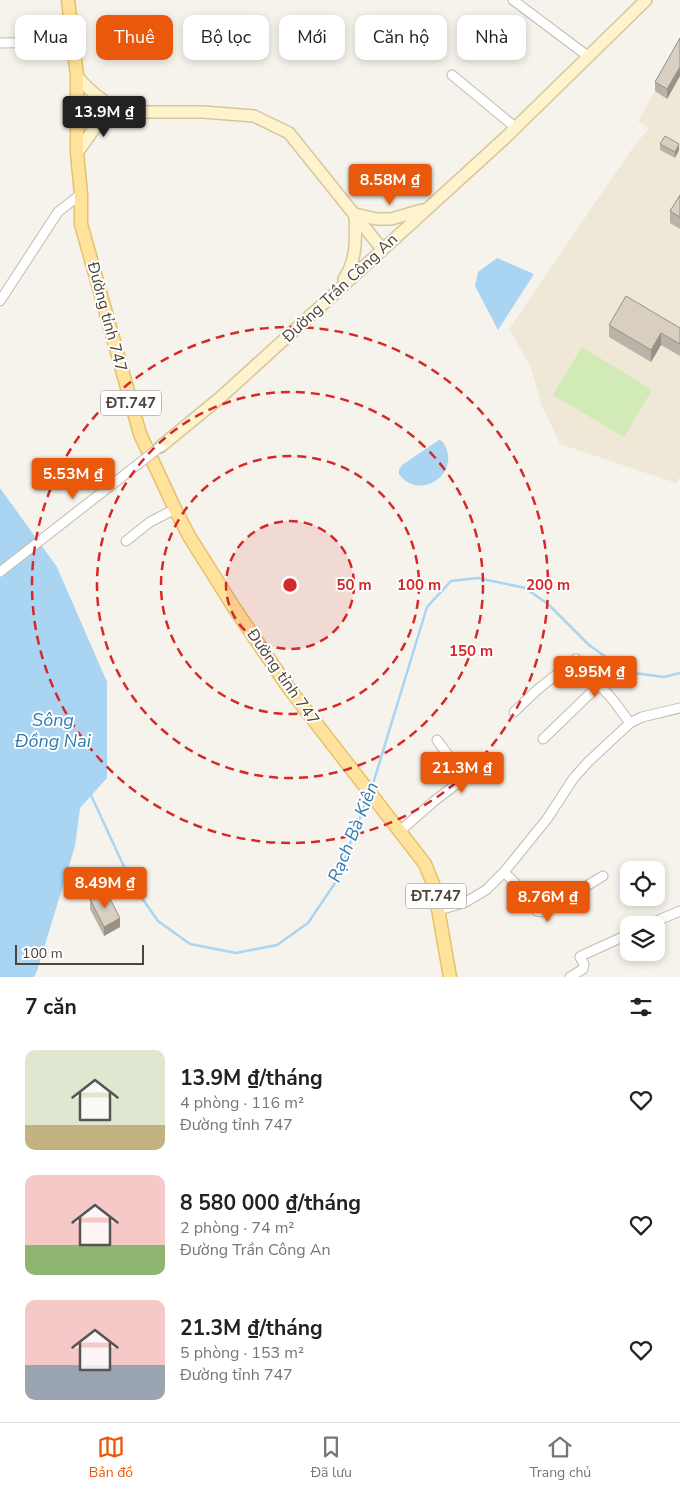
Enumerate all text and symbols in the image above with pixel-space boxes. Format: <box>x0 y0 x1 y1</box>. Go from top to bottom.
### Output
chip: Mua <box>15 15 86 60</box>
chip: Thuê <box>96 15 173 60</box>
chip: Bộ lọc <box>183 15 269 60</box>
chip: Mới <box>279 15 345 60</box>
chip: Căn hộ <box>355 15 447 60</box>
chip: Nhà <box>457 15 526 60</box>
pin: 13.9M ₫ <box>58 96 150 138</box>
text: 13.9M ₫ <box>74 101 134 123</box>
pin: 8.58M ₫ <box>344 164 436 206</box>
text: 8.58M ₫ <box>360 169 420 191</box>
street label: Đường Trần Công An <box>277 229 403 348</box>
street label: Đường tỉnh 747 <box>82 259 132 374</box>
road number: ĐT.747 <box>101 390 161 416</box>
pin: 5.53M ₫ <box>27 458 119 500</box>
text: 5.53M ₫ <box>43 463 103 485</box>
text: 50 m <box>336 575 372 595</box>
text: 100 m <box>397 575 441 595</box>
text: 200 m <box>526 575 570 595</box>
centre of rings <box>281 576 299 594</box>
street label: Đường tỉnh 747 <box>241 624 324 729</box>
text: 150 m <box>449 641 493 661</box>
pin: 9.95M ₫ <box>549 656 641 698</box>
text: 9.95M ₫ <box>565 661 625 683</box>
water label: Sông Đồng Nai <box>15 708 92 753</box>
pin: 21.3M ₫ <box>416 752 508 794</box>
text: 21.3M ₫ <box>432 757 492 779</box>
water label: Rạch Bà Kiên <box>322 778 384 886</box>
map controls <box>620 861 665 961</box>
button: locate <box>620 861 665 906</box>
pin: 8.49M ₫ <box>59 866 151 909</box>
text: 8.49M ₫ <box>75 872 135 894</box>
pin: 8.76M ₫ <box>502 880 594 923</box>
road number: ĐT.747 <box>406 884 466 908</box>
text: 8.76M ₫ <box>518 886 578 908</box>
button: layers <box>620 916 665 961</box>
scale bar <box>15 942 144 965</box>
text: 100 m <box>22 944 63 963</box>
text: 7 căn <box>25 993 77 1021</box>
icon: filters <box>627 993 655 1021</box>
text: 13.9M ₫/tháng <box>180 1064 323 1092</box>
icon: home <box>65 1070 125 1130</box>
icon: heart <box>627 1086 655 1114</box>
text: 4 phòng · 116 m² <box>180 1092 304 1114</box>
text: Đường tỉnh 747 <box>180 1114 293 1136</box>
text: 8 580 000 ₫/tháng <box>180 1189 361 1217</box>
icon: home <box>65 1195 125 1255</box>
icon: heart <box>627 1211 655 1239</box>
text: 2 phòng · 74 m² <box>180 1217 294 1239</box>
text: Đường Trần Công An <box>180 1239 331 1261</box>
text: 21.3M ₫/tháng <box>180 1314 323 1342</box>
icon: home <box>65 1320 125 1380</box>
icon: heart <box>627 1336 655 1364</box>
text: 5 phòng · 153 m² <box>180 1342 304 1364</box>
text: Đường tỉnh 747 <box>180 1364 293 1386</box>
tab: Bản đồ <box>89 1433 133 1482</box>
tab: Đã lưu <box>311 1433 352 1482</box>
tab: Trang chủ <box>529 1433 591 1482</box>

